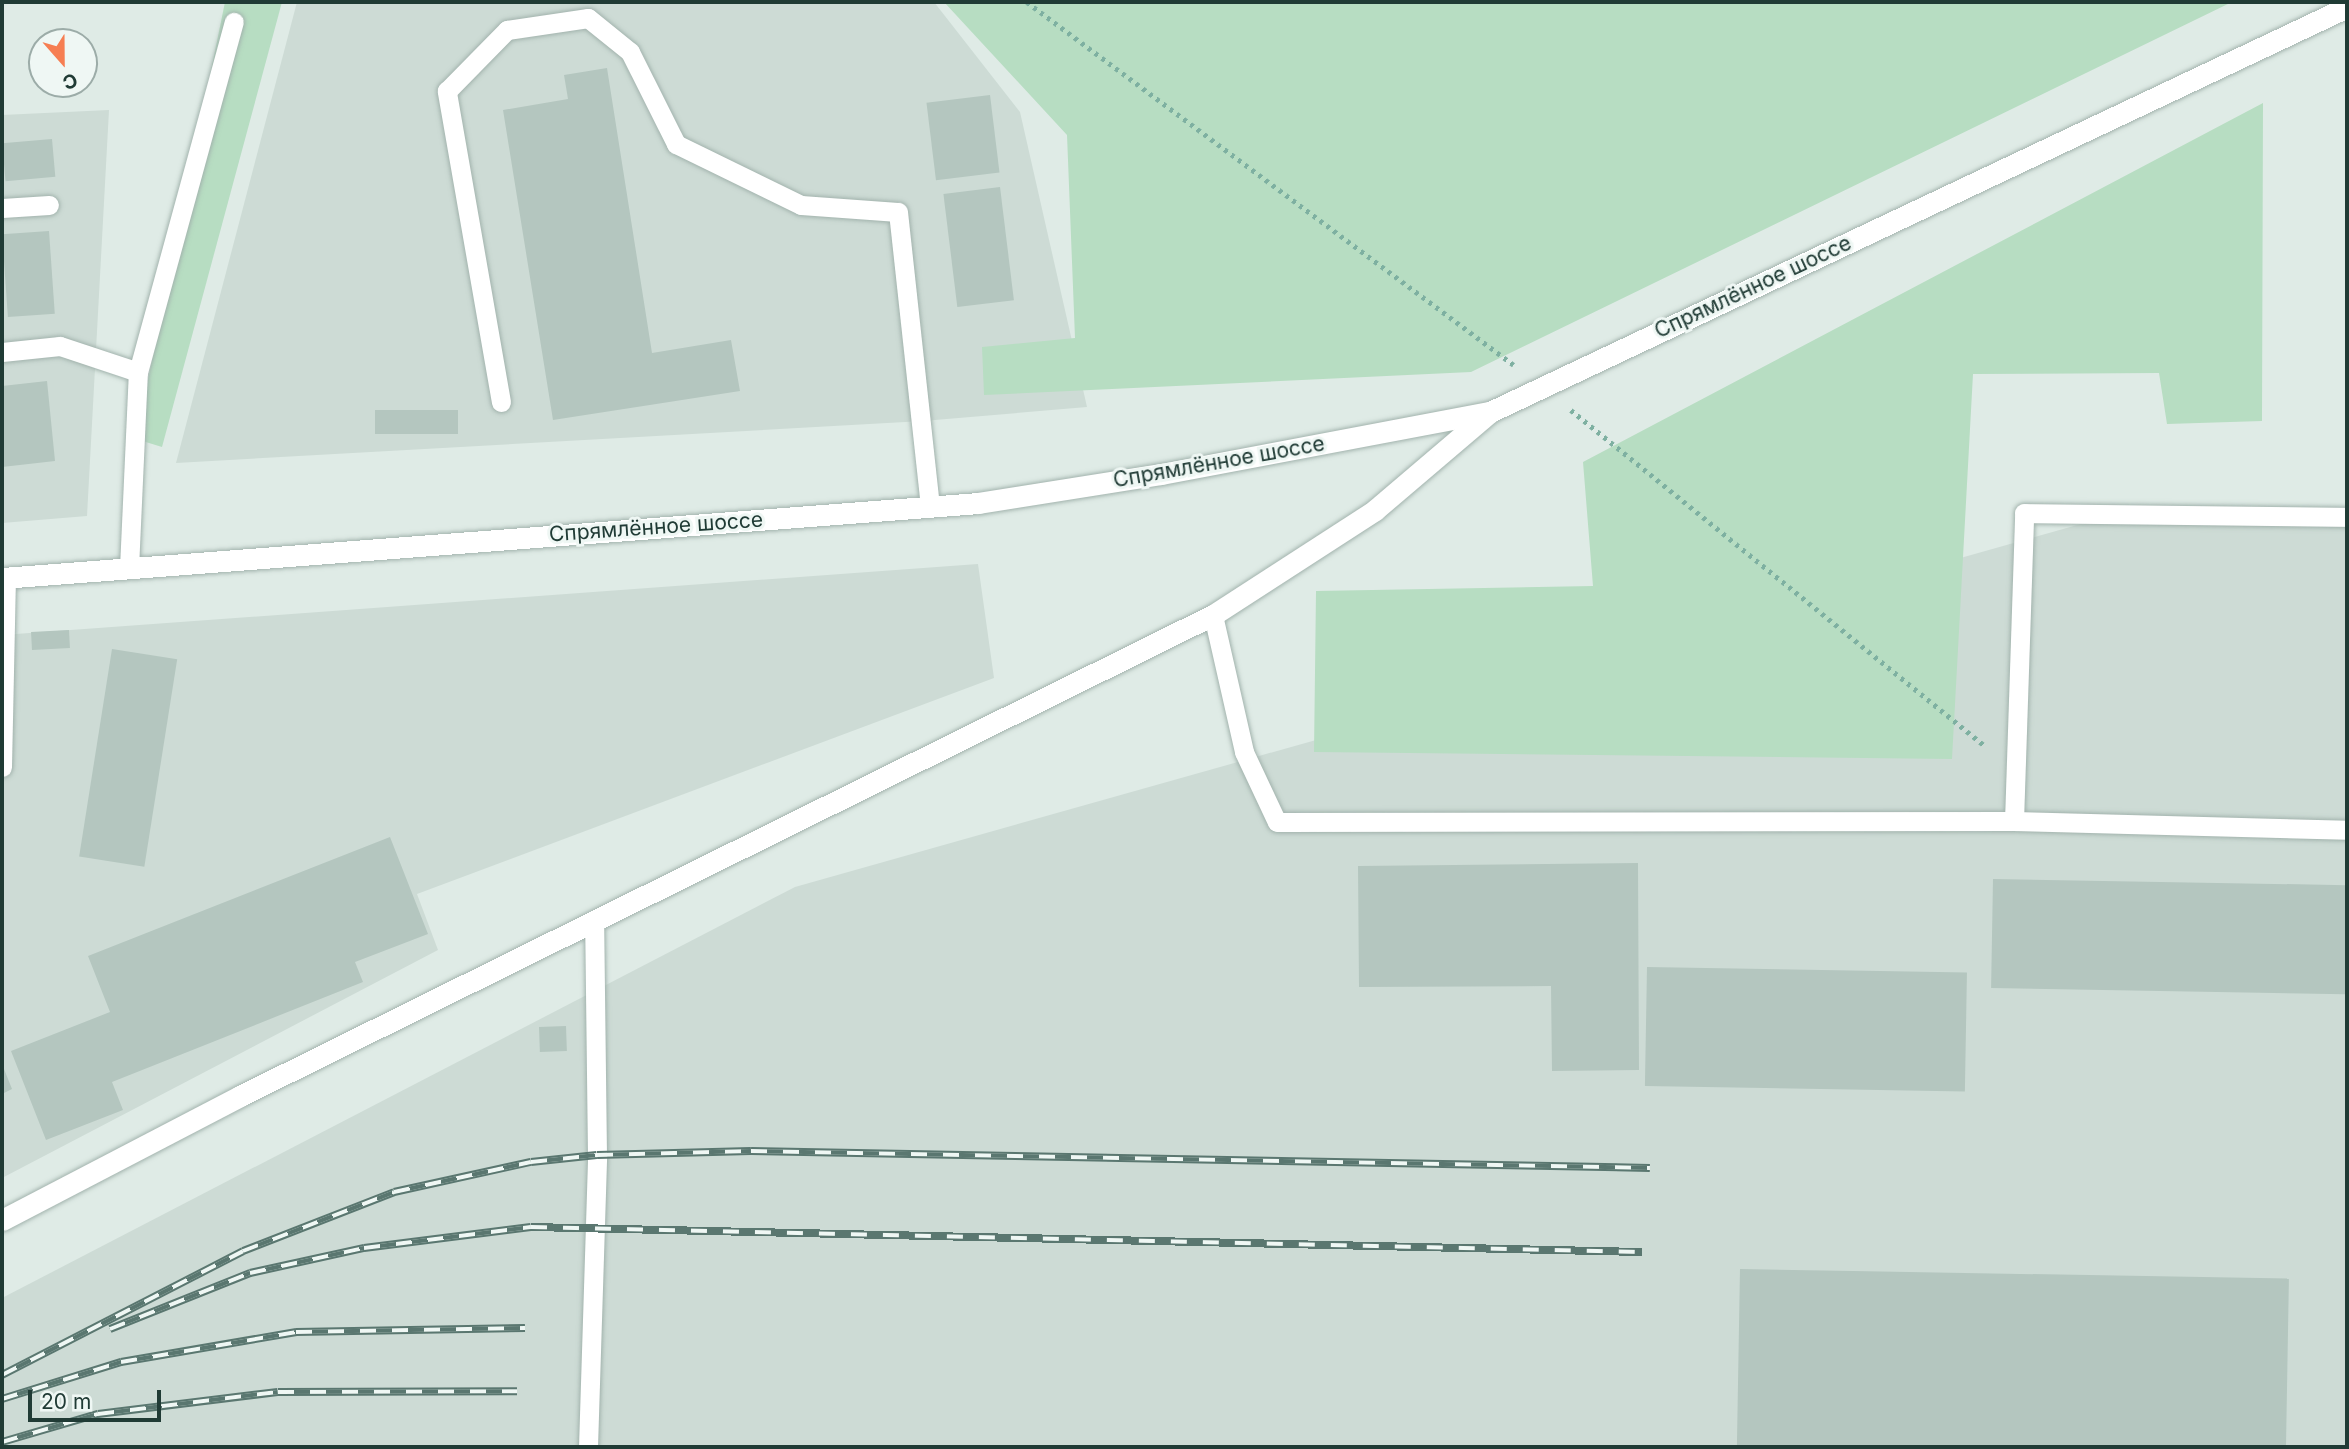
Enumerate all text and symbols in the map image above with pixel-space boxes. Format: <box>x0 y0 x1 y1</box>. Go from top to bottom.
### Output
north arrow <box>28 28 98 98</box>
text: С <box>59 68 81 94</box>
street label: Спрямлённое шоссе <box>1651 230 1855 344</box>
street label: Спрямлённое шоссе <box>1111 431 1327 493</box>
street label: Спрямлённое шоссе <box>548 507 764 547</box>
scale bar <box>32 1376 164 1420</box>
text: 20 m <box>41 1389 91 1414</box>

